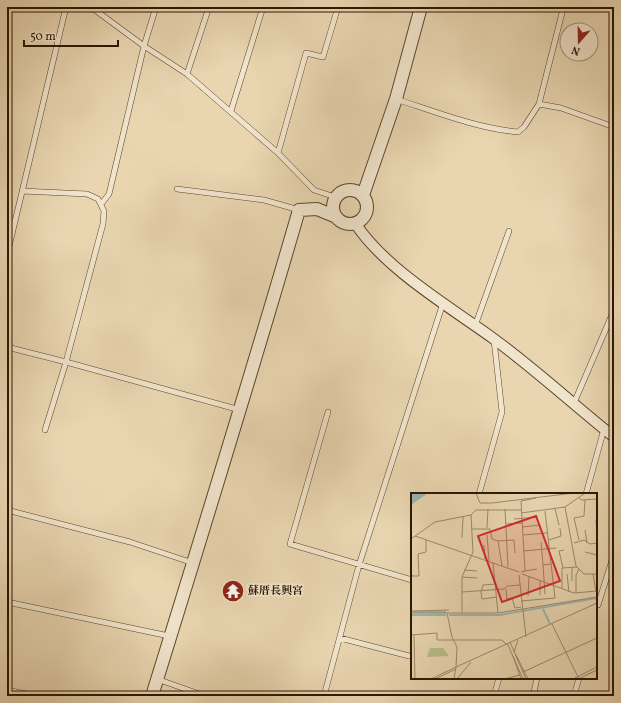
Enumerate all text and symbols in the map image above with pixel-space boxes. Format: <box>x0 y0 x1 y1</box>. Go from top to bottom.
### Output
scale bar <box>24 22 118 48</box>
north arrow <box>559 22 599 62</box>
text: 50 m <box>30 29 56 45</box>
text: N <box>570 42 582 58</box>
inset map <box>411 493 597 679</box>
temple icon: 蘇厝長興宮 <box>220 578 246 604</box>
place label: 蘇厝長興宮 <box>248 584 303 599</box>

